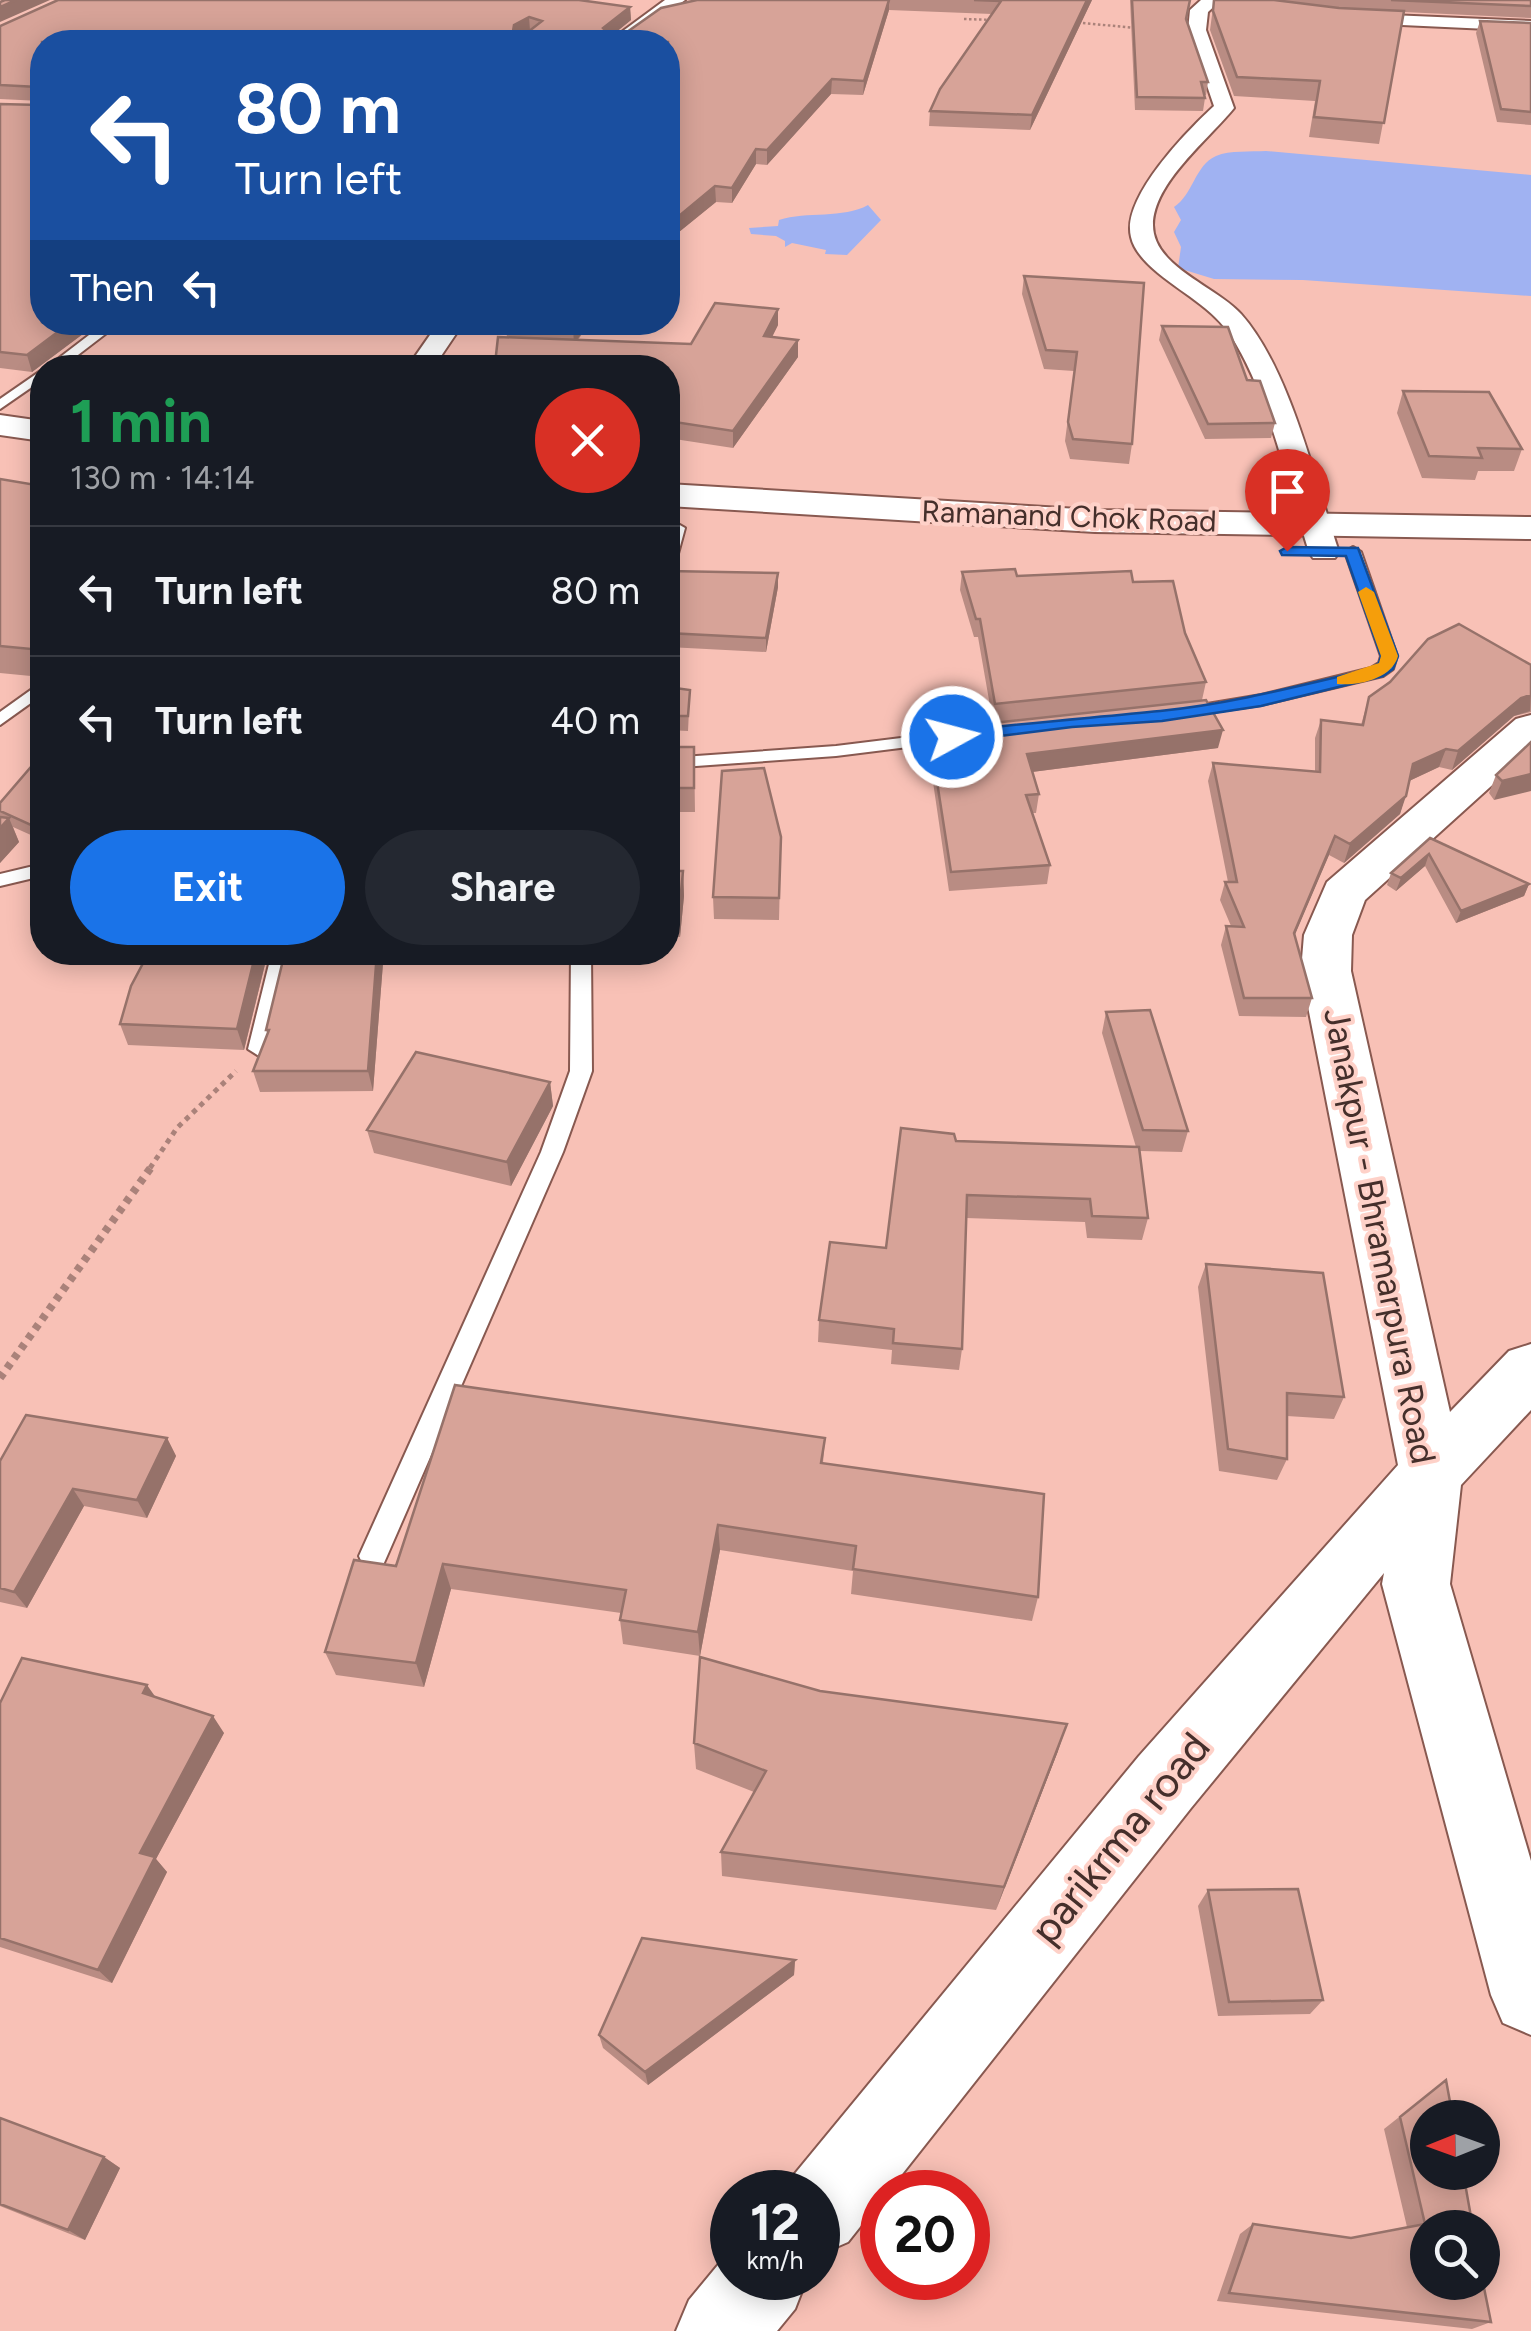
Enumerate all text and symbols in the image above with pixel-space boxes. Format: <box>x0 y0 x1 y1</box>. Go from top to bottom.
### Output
text: 80 m <box>235 66 401 151</box>
icon: left <box>70 70 200 200</box>
text: Turn left <box>235 151 402 205</box>
icon: left <box>174 260 229 315</box>
text: Then <box>70 265 154 311</box>
text: 1 min <box>70 385 212 457</box>
button: close <box>535 388 640 493</box>
pin <box>1245 449 1330 552</box>
text: 130 m · 14:14 <box>70 459 254 497</box>
icon: arrive <box>1260 464 1315 519</box>
street label: Ramanand Chok Road <box>921 492 1217 540</box>
icon: left <box>70 564 125 619</box>
text: Turn left <box>155 568 303 614</box>
text: 80 m <box>551 568 640 614</box>
position arrow <box>900 685 1004 789</box>
icon: left <box>70 694 125 749</box>
text: Turn left <box>155 698 303 744</box>
text: 40 m <box>550 698 640 744</box>
button: Exit <box>70 830 345 945</box>
button: Share <box>365 830 640 945</box>
street label: Janakpur - Bhramarpura Road <box>1315 1005 1445 1467</box>
street label: parikrma road <box>1019 1722 1221 1954</box>
north arrow <box>1410 2100 1500 2190</box>
map controls <box>1410 2100 1500 2300</box>
speed limit sign: 20 <box>860 2170 990 2300</box>
text: 12 <box>750 2192 800 2253</box>
button: search <box>1410 2210 1500 2300</box>
text: km/h <box>746 2245 804 2275</box>

